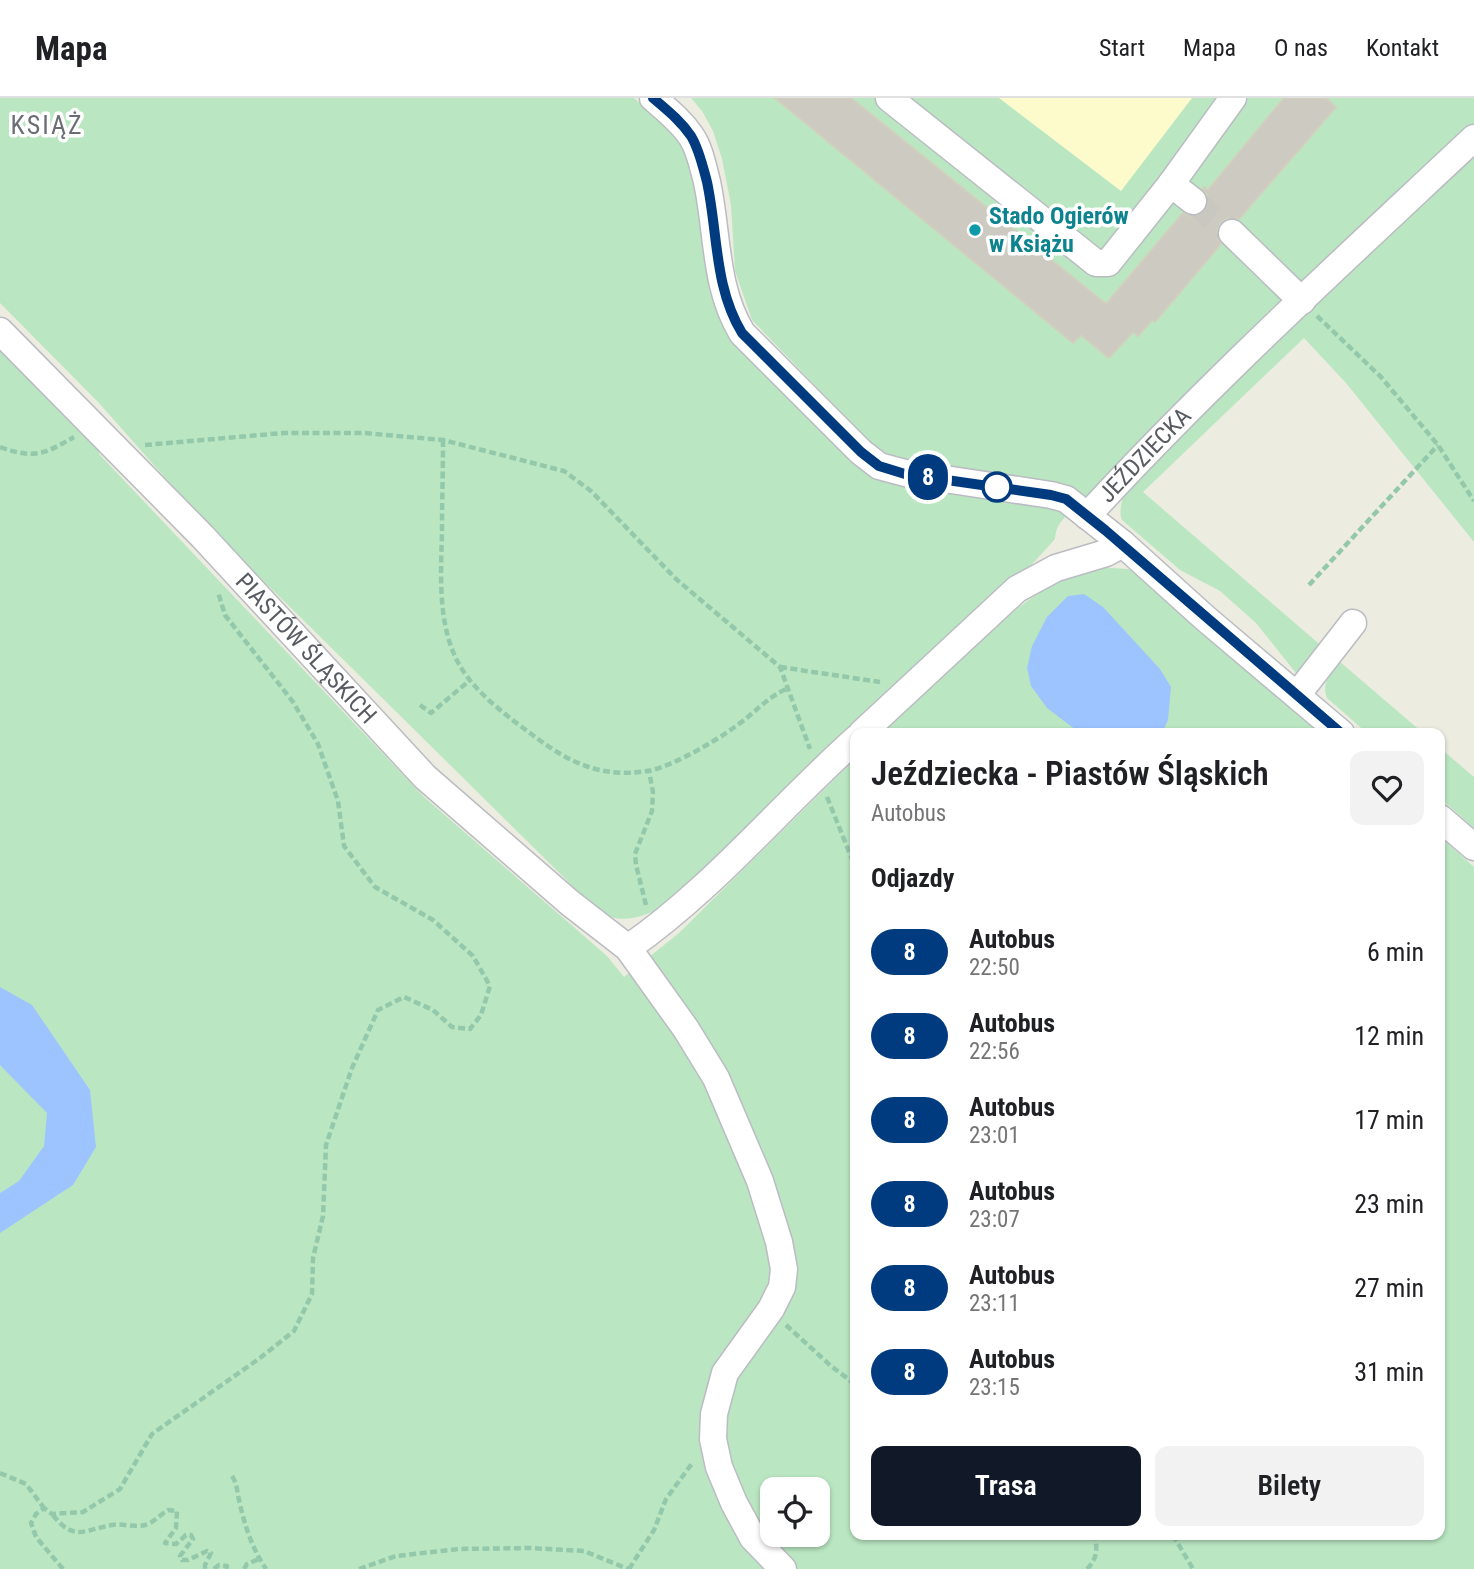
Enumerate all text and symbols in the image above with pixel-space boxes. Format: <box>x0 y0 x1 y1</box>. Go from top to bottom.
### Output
text: Mapa <box>35 29 107 68</box>
text: Start <box>1099 34 1145 62</box>
text: Mapa <box>1183 34 1236 62</box>
text: O nas <box>1274 34 1328 62</box>
text: Kontakt <box>1366 34 1439 62</box>
district label: KSIĄŻ <box>11 110 83 140</box>
place label: Stado Ogierów w Książu <box>989 202 1129 258</box>
marker: Stado Ogierów w Książu <box>967 222 983 238</box>
street label: JEŹDZIECKA <box>1093 402 1197 508</box>
line badge: 8 <box>905 454 951 500</box>
text: 8 <box>922 463 934 491</box>
unlabelled marker <box>982 472 1012 502</box>
street label: PIASTÓW ŚLĄSKICH <box>230 568 382 729</box>
button: heart <box>1350 751 1424 825</box>
text: Jeździecka - Piastów Śląskich <box>871 754 1269 793</box>
text: Autobus <box>871 800 946 827</box>
text: Odjazdy <box>871 863 954 893</box>
text: Autobus <box>969 924 1055 954</box>
text: 6 min <box>1367 937 1424 967</box>
text: 8 <box>903 938 916 966</box>
text: 22:50 <box>969 954 1020 981</box>
text: Autobus <box>969 1008 1055 1038</box>
text: 12 min <box>1354 1021 1424 1051</box>
text: 8 <box>903 1022 916 1050</box>
text: 22:56 <box>969 1038 1020 1065</box>
text: Autobus <box>969 1092 1055 1122</box>
text: 17 min <box>1354 1105 1424 1135</box>
text: 8 <box>903 1106 916 1134</box>
text: 23:01 <box>969 1122 1020 1149</box>
text: Autobus <box>969 1176 1055 1206</box>
text: 23 min <box>1354 1189 1424 1219</box>
text: 8 <box>903 1190 916 1218</box>
text: 23:07 <box>969 1206 1020 1233</box>
text: Autobus <box>969 1260 1055 1290</box>
text: 27 min <box>1354 1273 1424 1303</box>
text: 8 <box>903 1274 916 1302</box>
text: 23:11 <box>969 1290 1020 1317</box>
text: Autobus <box>969 1344 1055 1374</box>
text: 31 min <box>1354 1357 1424 1387</box>
text: 8 <box>903 1358 916 1386</box>
text: 23:15 <box>969 1374 1020 1401</box>
button: Trasa <box>871 1446 1141 1526</box>
button: Bilety <box>1155 1446 1424 1526</box>
map controls <box>760 1477 830 1547</box>
button: locate <box>760 1477 830 1547</box>

